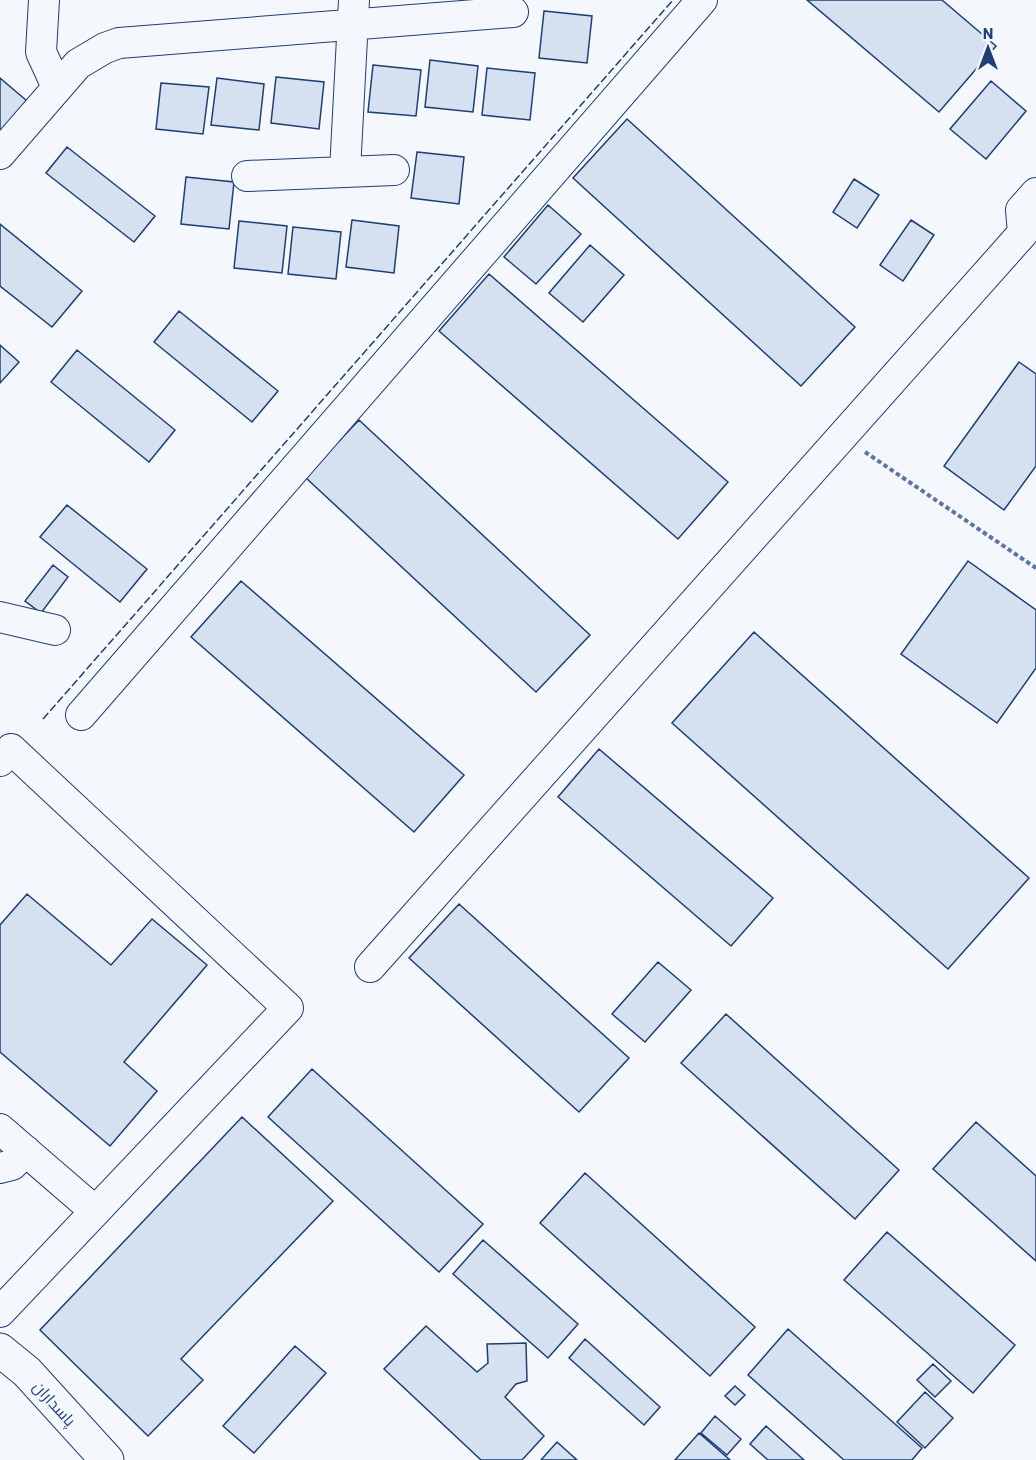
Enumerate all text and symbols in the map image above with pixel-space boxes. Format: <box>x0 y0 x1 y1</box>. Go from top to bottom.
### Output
north arrow <box>958 18 1018 78</box>
text: N <box>983 23 993 42</box>
street label: پاسداران <box>28 1376 81 1432</box>

